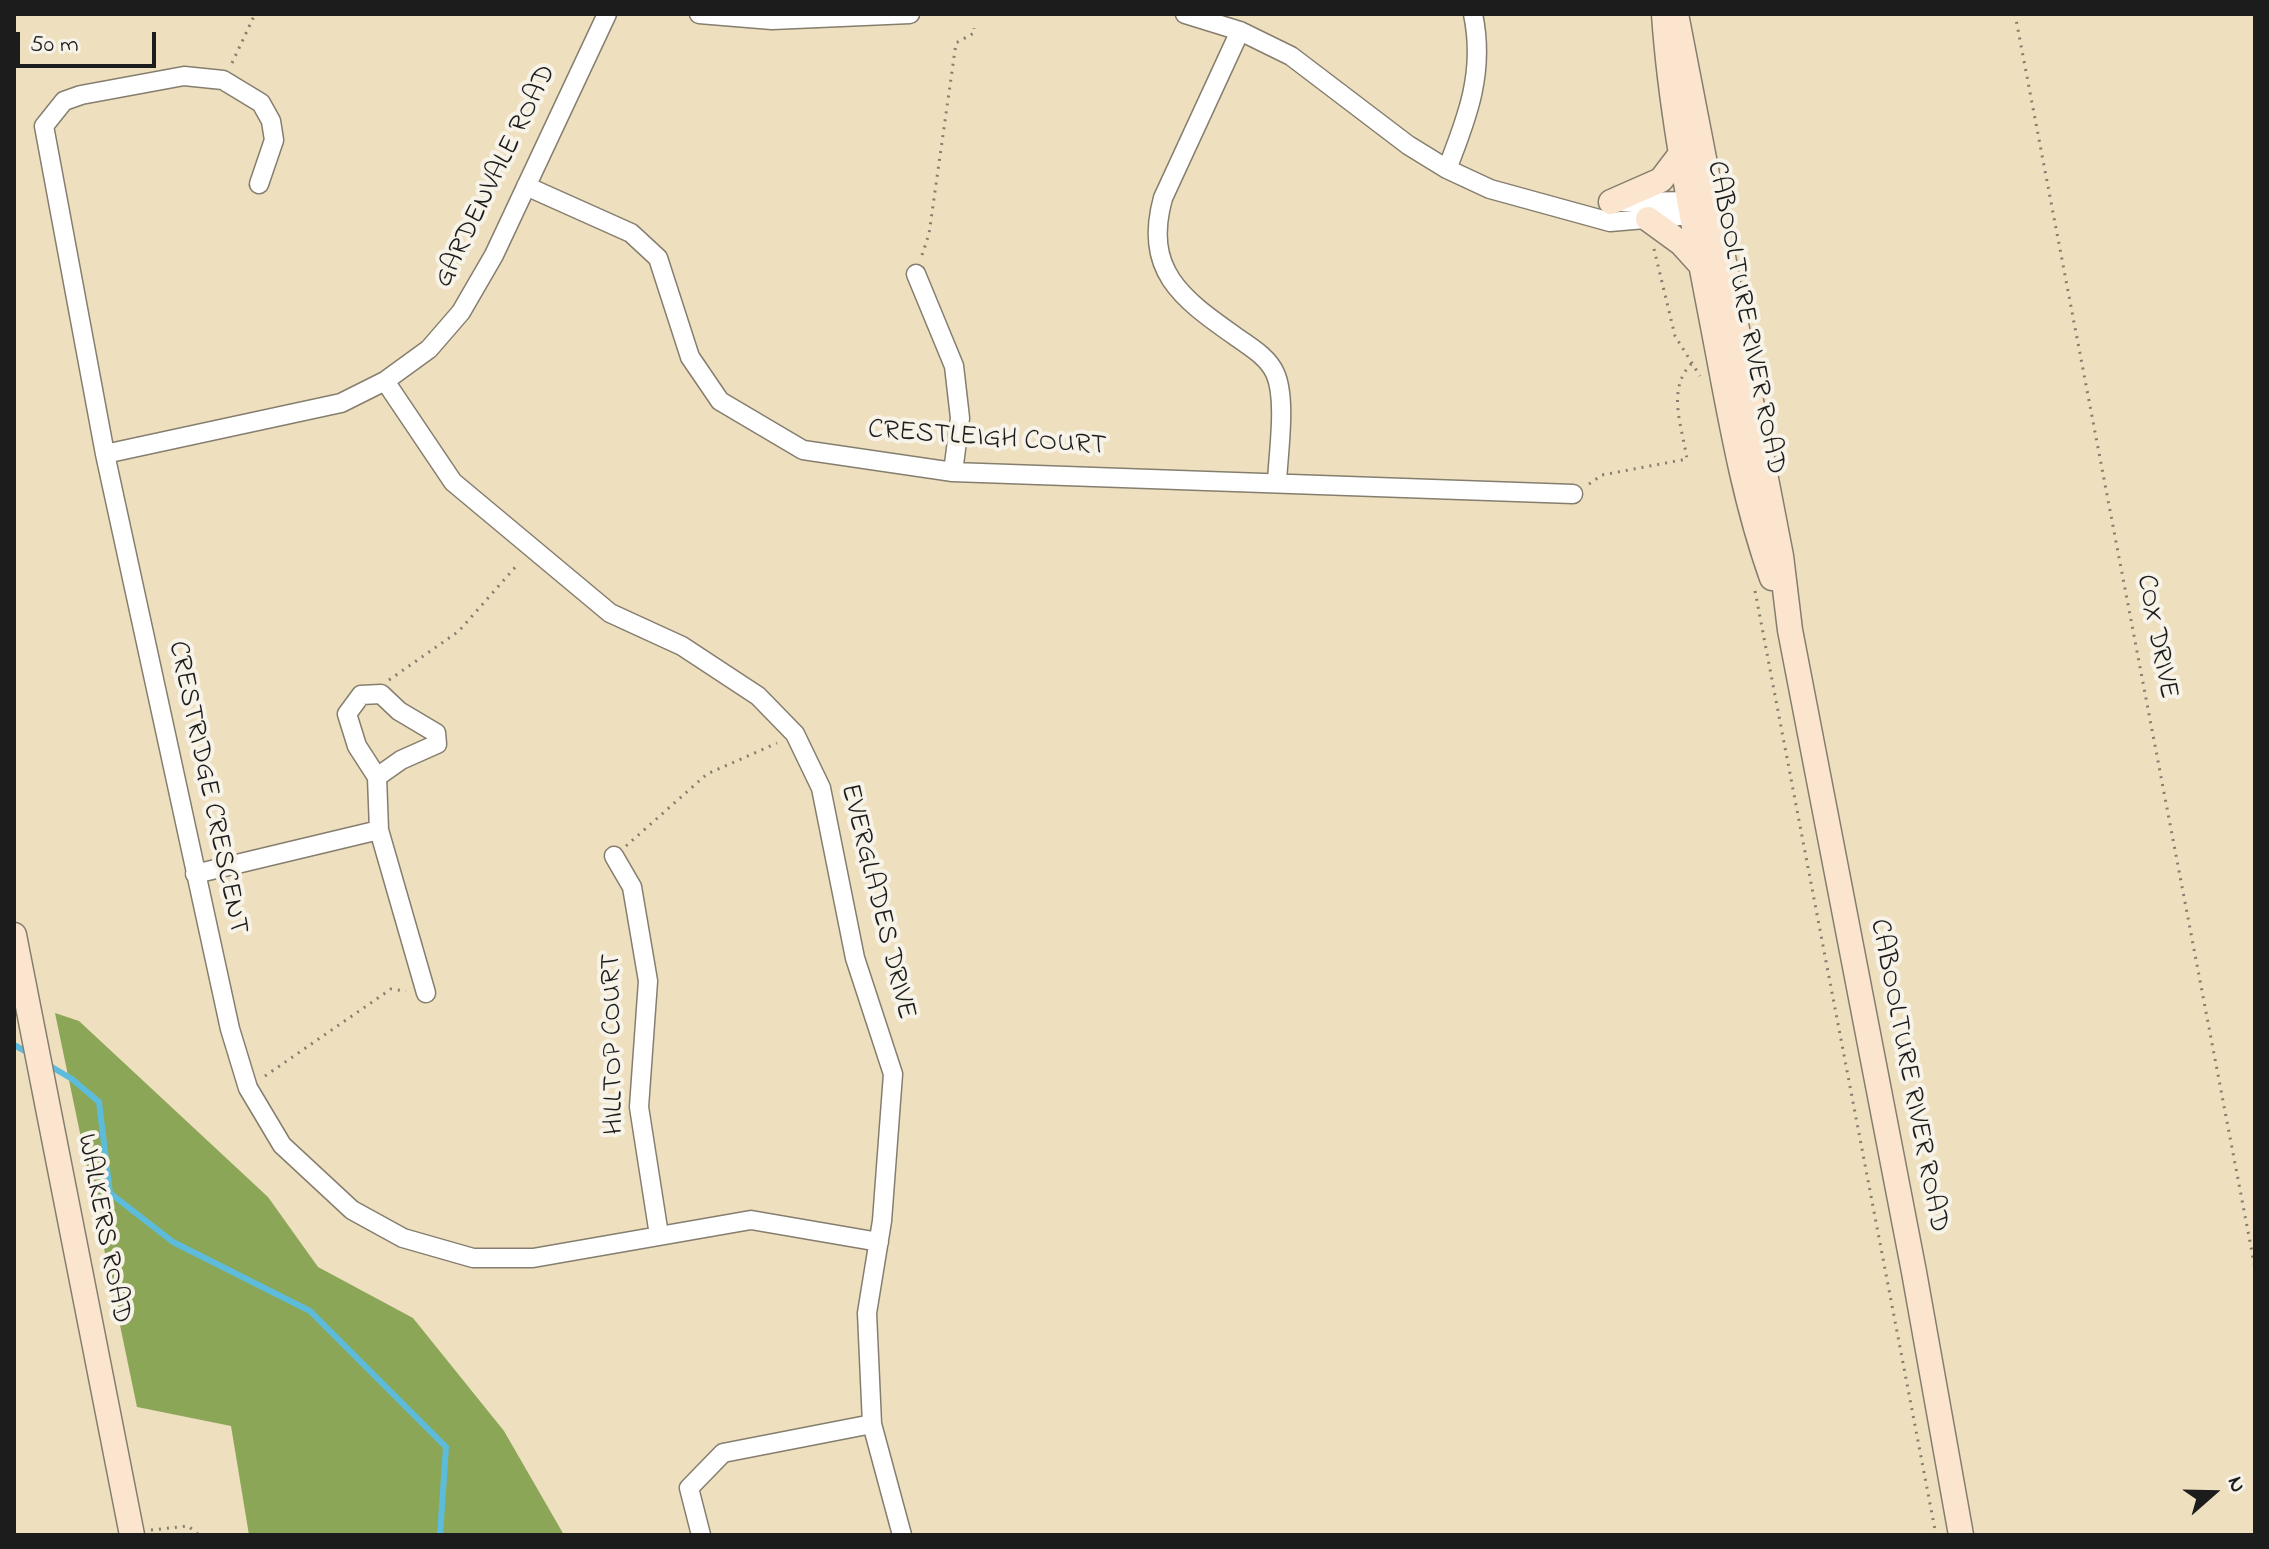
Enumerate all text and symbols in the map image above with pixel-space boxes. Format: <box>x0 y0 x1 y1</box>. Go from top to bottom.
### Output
scale bar <box>20 16 160 66</box>
text: 50 m <box>30 28 79 63</box>
street label: GARDENVALE ROAD <box>429 60 565 294</box>
street label: CABOOLTURE RIVER ROAD <box>1697 158 1791 478</box>
street label: CRESTLEIGH COURT <box>867 415 1107 465</box>
street label: COX DRIVE <box>2126 572 2184 702</box>
street label: CRESTRIDGE CRESCENT <box>158 638 254 938</box>
street label: EVERGLADES DRIVE <box>830 781 922 1023</box>
street label: CABOOLTURE RIVER ROAD <box>1860 916 1954 1236</box>
street label: HILLTOP COURT <box>597 953 633 1135</box>
street label: WALKERS ROAD <box>67 1131 137 1327</box>
north arrow <box>2173 1453 2253 1533</box>
text: N <box>2218 1472 2253 1497</box>

